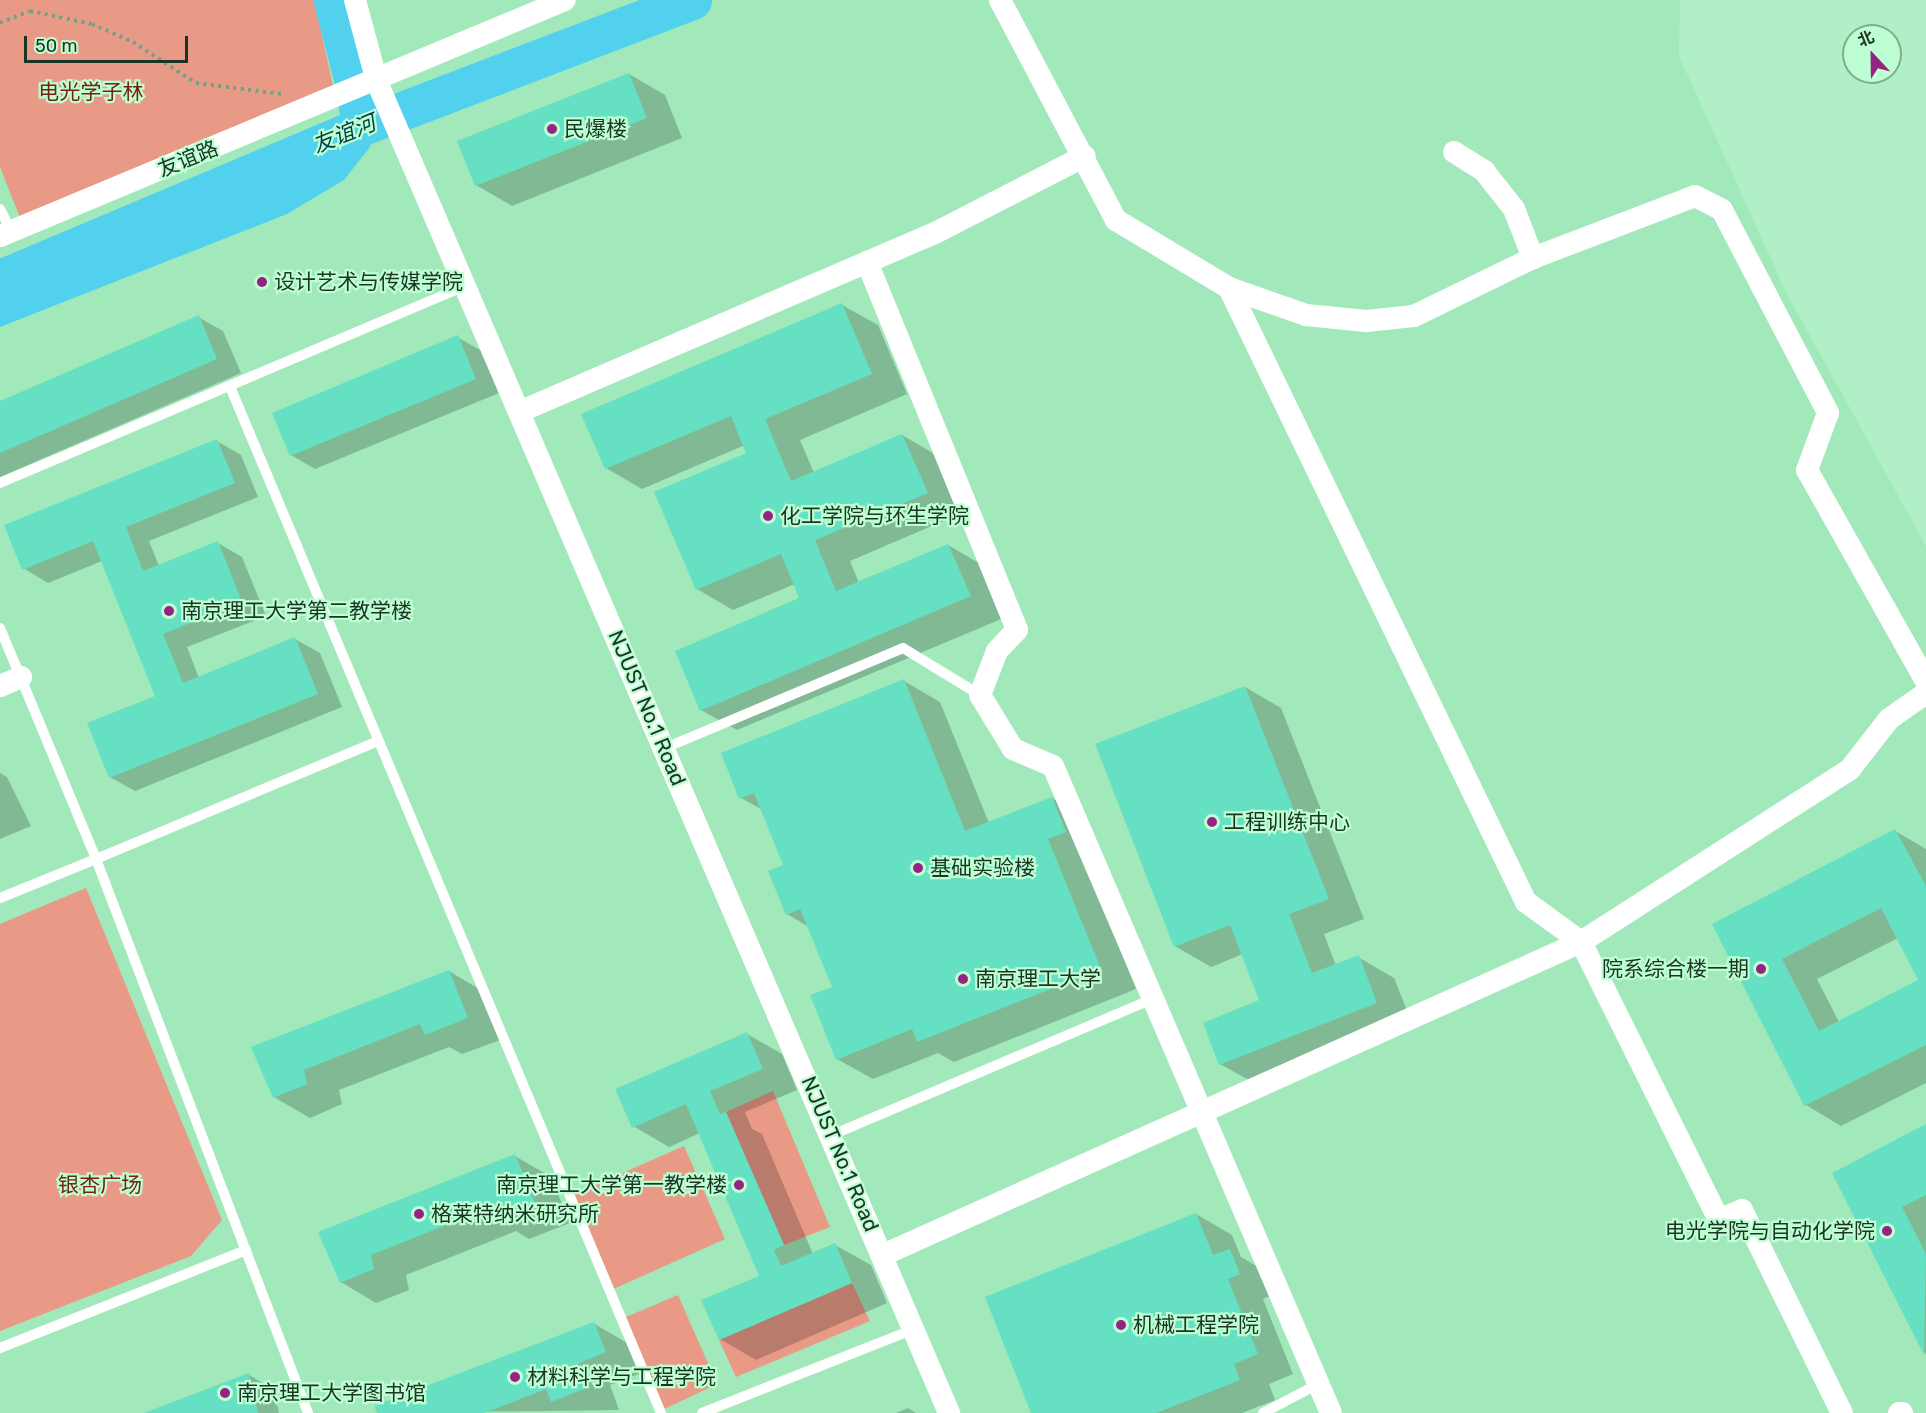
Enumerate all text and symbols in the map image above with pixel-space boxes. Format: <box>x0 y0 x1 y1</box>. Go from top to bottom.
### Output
scale bar <box>27 24 190 62</box>
north arrow <box>1842 24 1902 84</box>
text: 北 <box>1855 27 1877 51</box>
text: 50 m <box>35 35 78 57</box>
park label: 电光学子林 <box>39 79 143 105</box>
water label: 友谊河 <box>308 109 380 159</box>
place label: 民爆楼 <box>564 116 627 142</box>
marker: 民爆楼 <box>545 122 559 136</box>
street label: 友谊路 <box>154 136 222 182</box>
place label: 设计艺术与传媒学院 <box>274 269 463 295</box>
marker: 设计艺术与传媒学院 <box>255 275 269 289</box>
place label: 化工学院与环生学院 <box>780 503 969 529</box>
marker: 化工学院与环生学院 <box>761 509 775 523</box>
place label: 南京理工大学第二教学楼 <box>181 598 412 624</box>
marker: 南京理工大学第二教学楼 <box>162 604 176 618</box>
street label: NJUST No.1 Road <box>603 626 691 790</box>
place label: 工程训练中心 <box>1224 809 1350 835</box>
marker: 工程训练中心 <box>1205 815 1219 829</box>
place label: 基础实验楼 <box>930 855 1035 881</box>
marker: 基础实验楼 <box>911 861 925 875</box>
place label: 院系综合楼一期 <box>1602 956 1749 982</box>
marker: 院系综合楼一期 <box>1754 962 1768 976</box>
place label: 南京理工大学 <box>975 966 1101 992</box>
marker: 南京理工大学 <box>956 972 970 986</box>
street label: NJUST No.1 Road <box>796 1072 884 1236</box>
park label: 银杏广场 <box>58 1172 142 1198</box>
place label: 南京理工大学第一教学楼 <box>496 1172 727 1198</box>
marker: 南京理工大学第一教学楼 <box>732 1178 746 1192</box>
place label: 格莱特纳米研究所 <box>431 1201 599 1227</box>
marker: 格莱特纳米研究所 <box>412 1207 426 1221</box>
place label: 电光学院与自动化学院 <box>1665 1218 1875 1244</box>
marker: 电光学院与自动化学院 <box>1880 1224 1894 1238</box>
place label: 机械工程学院 <box>1133 1312 1259 1338</box>
marker: 机械工程学院 <box>1114 1318 1128 1332</box>
place label: 材料科学与工程学院 <box>527 1364 716 1390</box>
marker: 材料科学与工程学院 <box>508 1370 522 1384</box>
place label: 南京理工大学图书馆 <box>237 1380 426 1406</box>
marker: 南京理工大学图书馆 <box>218 1386 232 1400</box>

